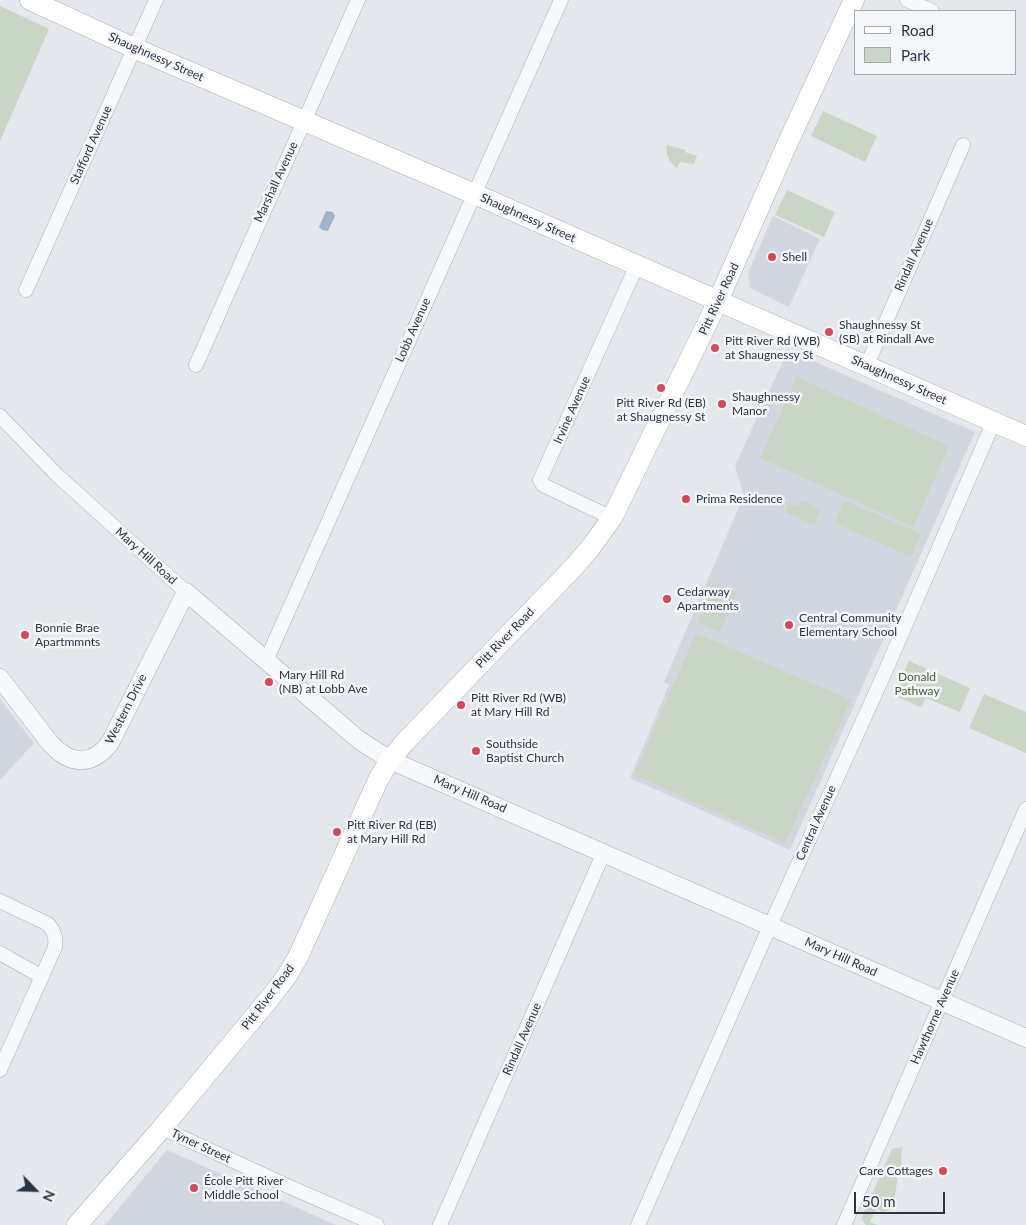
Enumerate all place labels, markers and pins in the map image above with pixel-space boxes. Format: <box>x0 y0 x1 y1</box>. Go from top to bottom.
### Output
place label: Shell <box>782 250 807 264</box>
marker: Shell <box>766 251 778 263</box>
place label: Shaughnessy St (SB) at Rindall Ave <box>839 318 934 346</box>
marker: Shaughnessy St (SB) at Rindall Ave <box>823 326 835 338</box>
place label: Pitt River Rd (WB) at Shaugnessy St <box>725 334 820 362</box>
marker: Pitt River Rd (WB) at Shaugnessy St <box>709 342 721 354</box>
marker: Pitt River Rd (EB) at Shaugnessy St <box>655 382 667 394</box>
place label: Shaughnessy Manor <box>732 390 800 418</box>
place label: Pitt River Rd (EB) at Shaugnessy St <box>616 396 706 424</box>
marker: Shaughnessy Manor <box>716 398 728 410</box>
place label: Prima Residence <box>696 492 782 506</box>
marker: Prima Residence <box>680 493 692 505</box>
place label: Cedarway Apartments <box>677 585 739 613</box>
marker: Cedarway Apartments <box>661 593 673 605</box>
place label: Central Community Elementary School <box>799 611 901 639</box>
marker: Central Community Elementary School <box>783 619 795 631</box>
place label: Bonnie Brae Apartmmnts <box>35 621 100 649</box>
marker: Bonnie Brae Apartmmnts <box>19 629 31 641</box>
place label: Mary Hill Rd (NB) at Lobb Ave <box>279 668 368 696</box>
marker: Mary Hill Rd (NB) at Lobb Ave <box>263 676 275 688</box>
place label: Pitt River Rd (WB) at Mary Hill Rd <box>471 691 566 719</box>
marker: Pitt River Rd (WB) at Mary Hill Rd <box>455 699 467 711</box>
place label: Southside Baptist Church <box>486 737 564 765</box>
marker: Southside Baptist Church <box>470 745 482 757</box>
place label: Pitt River Rd (EB) at Mary Hill Rd <box>347 818 437 846</box>
marker: Pitt River Rd (EB) at Mary Hill Rd <box>331 826 343 838</box>
place label: Care Cottages <box>859 1164 933 1178</box>
marker: Care Cottages <box>937 1165 949 1177</box>
place label: École Pitt River Middle School <box>204 1174 284 1202</box>
marker: École Pitt River Middle School <box>188 1182 200 1194</box>

